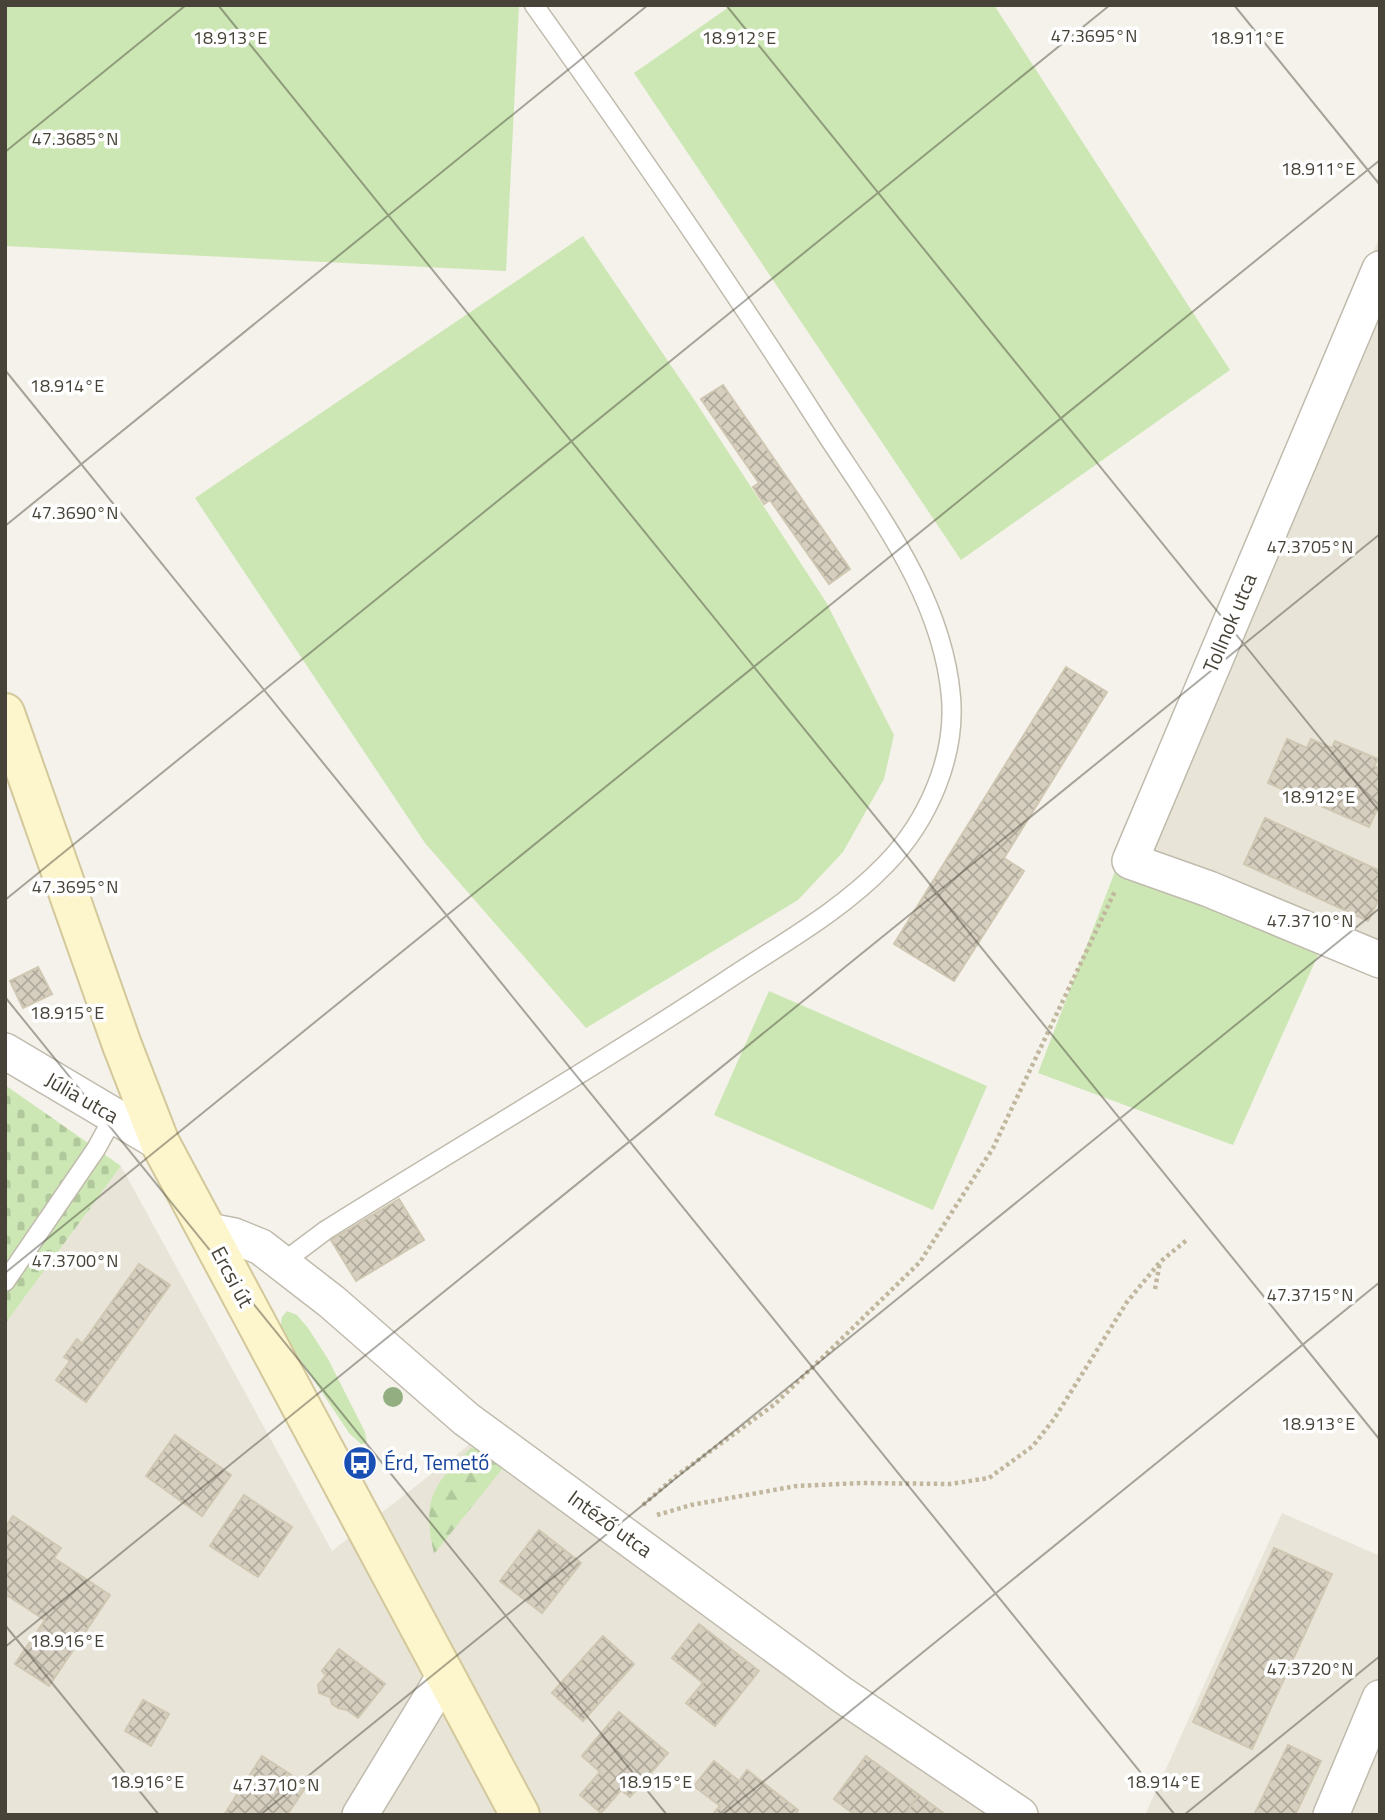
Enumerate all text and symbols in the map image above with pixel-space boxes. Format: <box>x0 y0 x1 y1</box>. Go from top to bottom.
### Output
text: 47.3695°N <box>1051 22 1137 49</box>
text: 18.913°E <box>193 24 267 51</box>
text: 18.912°E <box>702 24 776 51</box>
text: 18.911°E <box>1210 24 1284 51</box>
text: 47.3685°N <box>32 125 118 152</box>
text: 18.911°E <box>1281 155 1355 182</box>
text: 18.914°E <box>30 372 104 399</box>
text: 47.3690°N <box>32 499 118 526</box>
text: 47.3705°N <box>1267 533 1353 560</box>
street label: Tollnok utca <box>1194 568 1265 677</box>
text: 18.912°E <box>1281 783 1355 810</box>
text: 47.3695°N <box>32 873 118 900</box>
text: 47.3710°N <box>1267 907 1353 934</box>
text: 18.915°E <box>30 999 104 1026</box>
street label: Júlia utca <box>40 1063 126 1131</box>
street label: Ercsi út <box>203 1240 263 1313</box>
text: 47.3700°N <box>32 1247 118 1274</box>
text: 47.3715°N <box>1267 1281 1353 1308</box>
text: 18.913°E <box>1281 1410 1355 1437</box>
bus stop icon: Érd, Temető <box>341 1444 379 1482</box>
place label: Érd, Temető <box>384 1446 489 1478</box>
street label: Intéző utca <box>562 1482 660 1565</box>
text: 18.916°E <box>30 1627 104 1654</box>
text: 47.3720°N <box>1267 1655 1353 1682</box>
text: 18.916°E <box>110 1768 184 1795</box>
text: 18.915°E <box>618 1768 692 1795</box>
text: 18.914°E <box>1126 1768 1200 1795</box>
text: 47.3710°N <box>233 1771 319 1798</box>

